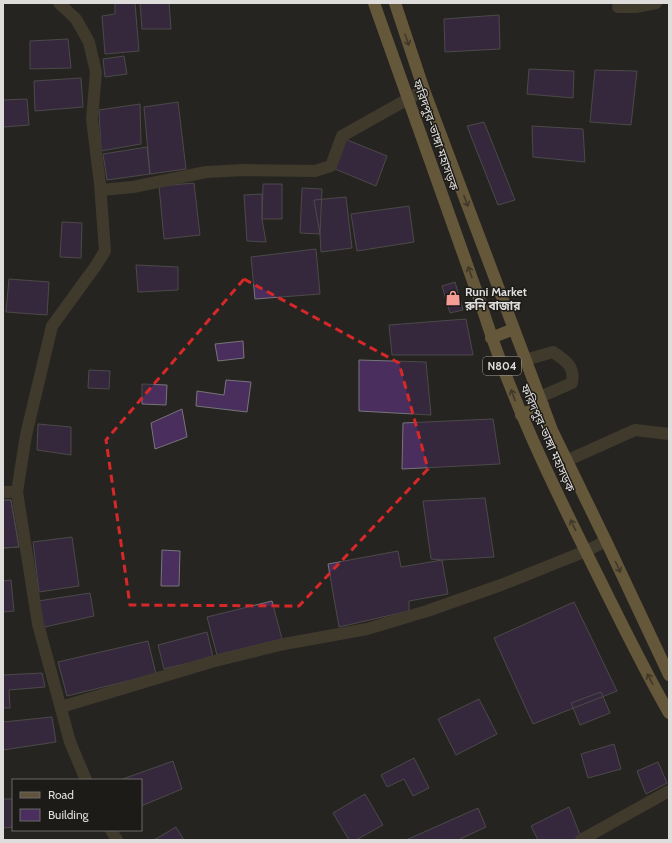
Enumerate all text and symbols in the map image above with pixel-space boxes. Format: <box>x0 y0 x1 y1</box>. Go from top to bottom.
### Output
one-way arrow <box>404 34 412 46</box>
street label: ফরিদপুর-ভাঙ্গা মহাসড়ক <box>409 77 462 193</box>
one-way arrow <box>463 195 471 207</box>
one-way arrow <box>465 267 473 279</box>
place label: Runi Market রুনি বাজার <box>464 284 527 313</box>
shop icon: Runi Market রুনি বাজার <box>444 289 462 307</box>
road number: N804 <box>483 357 521 375</box>
street label: ফরিদপুর-ভাঙ্গা মহাসড়ক <box>516 381 579 495</box>
one-way arrow <box>509 389 517 401</box>
one-way arrow <box>569 520 576 532</box>
one-way arrow <box>615 560 622 572</box>
one-way arrow <box>646 674 653 686</box>
legend <box>12 779 142 831</box>
text: Road <box>48 787 74 802</box>
text: Building <box>48 807 90 822</box>

